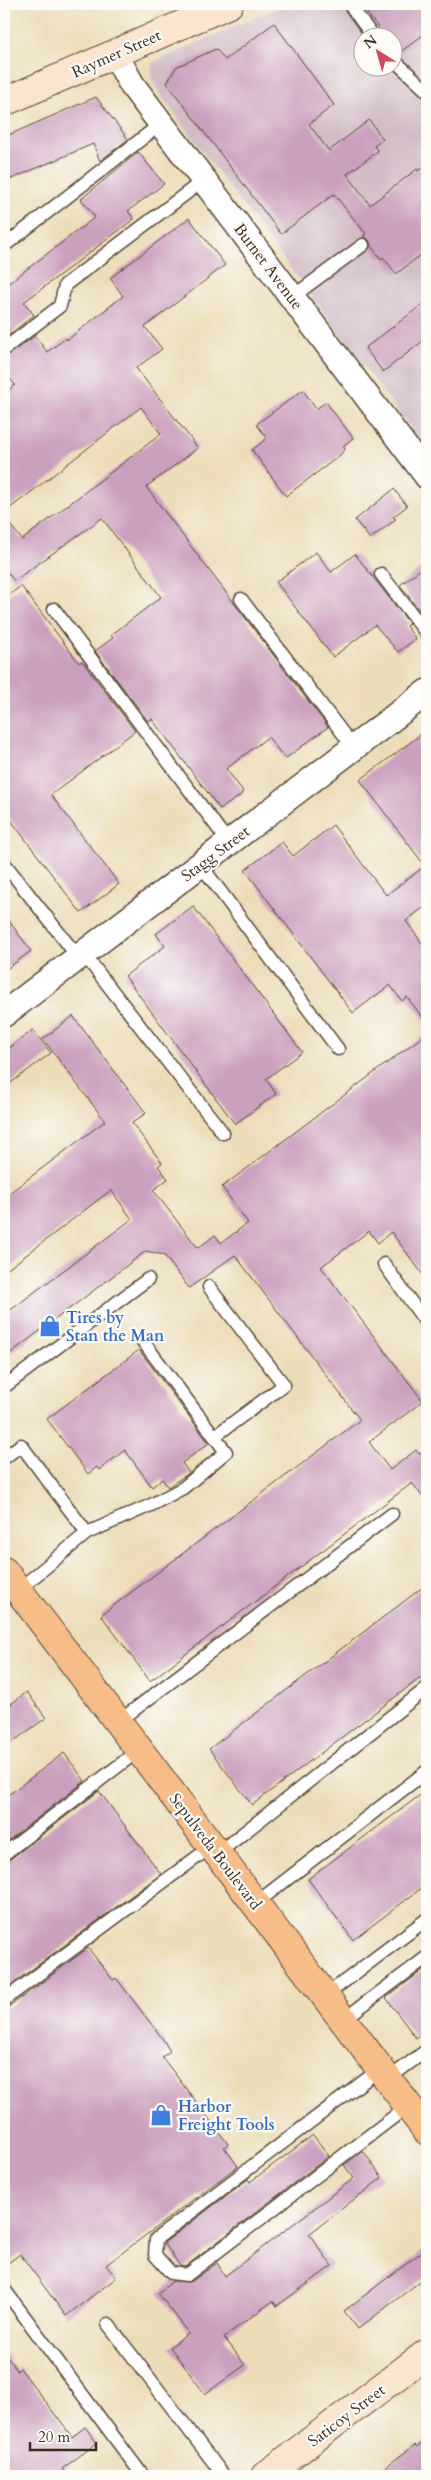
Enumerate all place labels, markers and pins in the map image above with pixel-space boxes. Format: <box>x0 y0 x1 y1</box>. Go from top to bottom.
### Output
place label: Tires by Stan the Man <box>66 1307 165 1347</box>
shop icon: Tires by Stan the Man <box>37 1313 63 1339</box>
place label: Harbor Freight Tools <box>178 2096 275 2136</box>
shop icon: Harbor Freight Tools <box>148 2102 174 2128</box>

